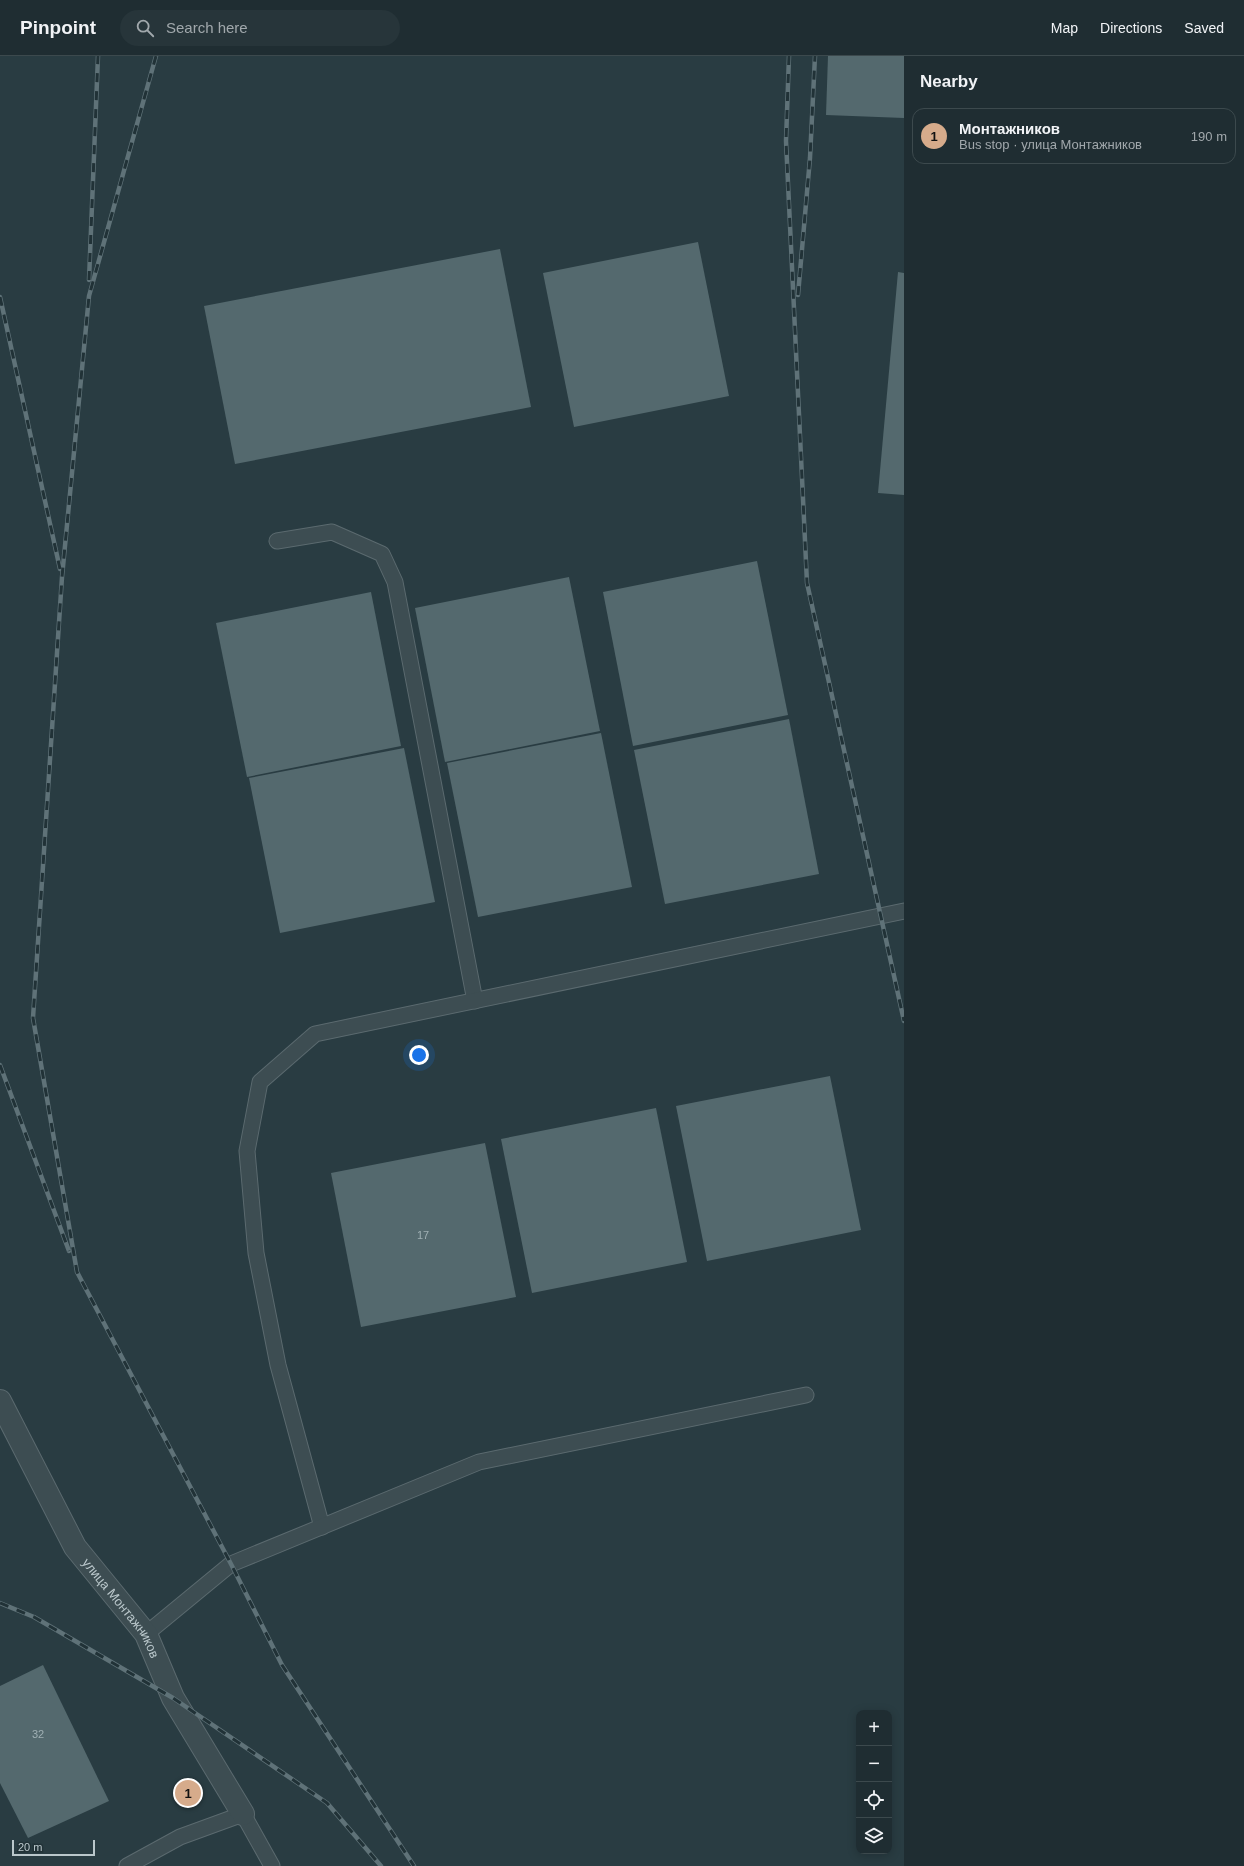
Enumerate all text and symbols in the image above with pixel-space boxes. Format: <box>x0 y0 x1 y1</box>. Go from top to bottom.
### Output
search box <box>120 10 400 46</box>
text: Pinpoint <box>20 17 96 38</box>
icon: search <box>134 17 156 39</box>
text: Search here <box>166 19 248 36</box>
text: Map <box>1051 20 1078 36</box>
text: Directions <box>1100 20 1162 36</box>
text: Saved <box>1184 20 1224 36</box>
text: Nearby <box>920 72 978 91</box>
text: Монтажников <box>959 120 1060 137</box>
text: 1 <box>930 129 938 144</box>
text: 190 m <box>1191 129 1227 144</box>
text: Bus stop · улица Монтажников <box>959 137 1142 152</box>
your location <box>409 1045 429 1065</box>
house number: 17 <box>417 1229 429 1241</box>
street label: улица Монтажников <box>80 1555 163 1660</box>
map controls <box>856 1710 892 1854</box>
button: + <box>856 1710 892 1746</box>
house number: 32 <box>32 1728 44 1740</box>
button: − <box>856 1746 892 1782</box>
pin: 1 <box>175 1778 201 1808</box>
button: locate <box>856 1782 892 1818</box>
button: layers <box>856 1818 892 1854</box>
scale bar <box>12 1838 95 1857</box>
text: 20 m <box>18 1841 42 1853</box>

